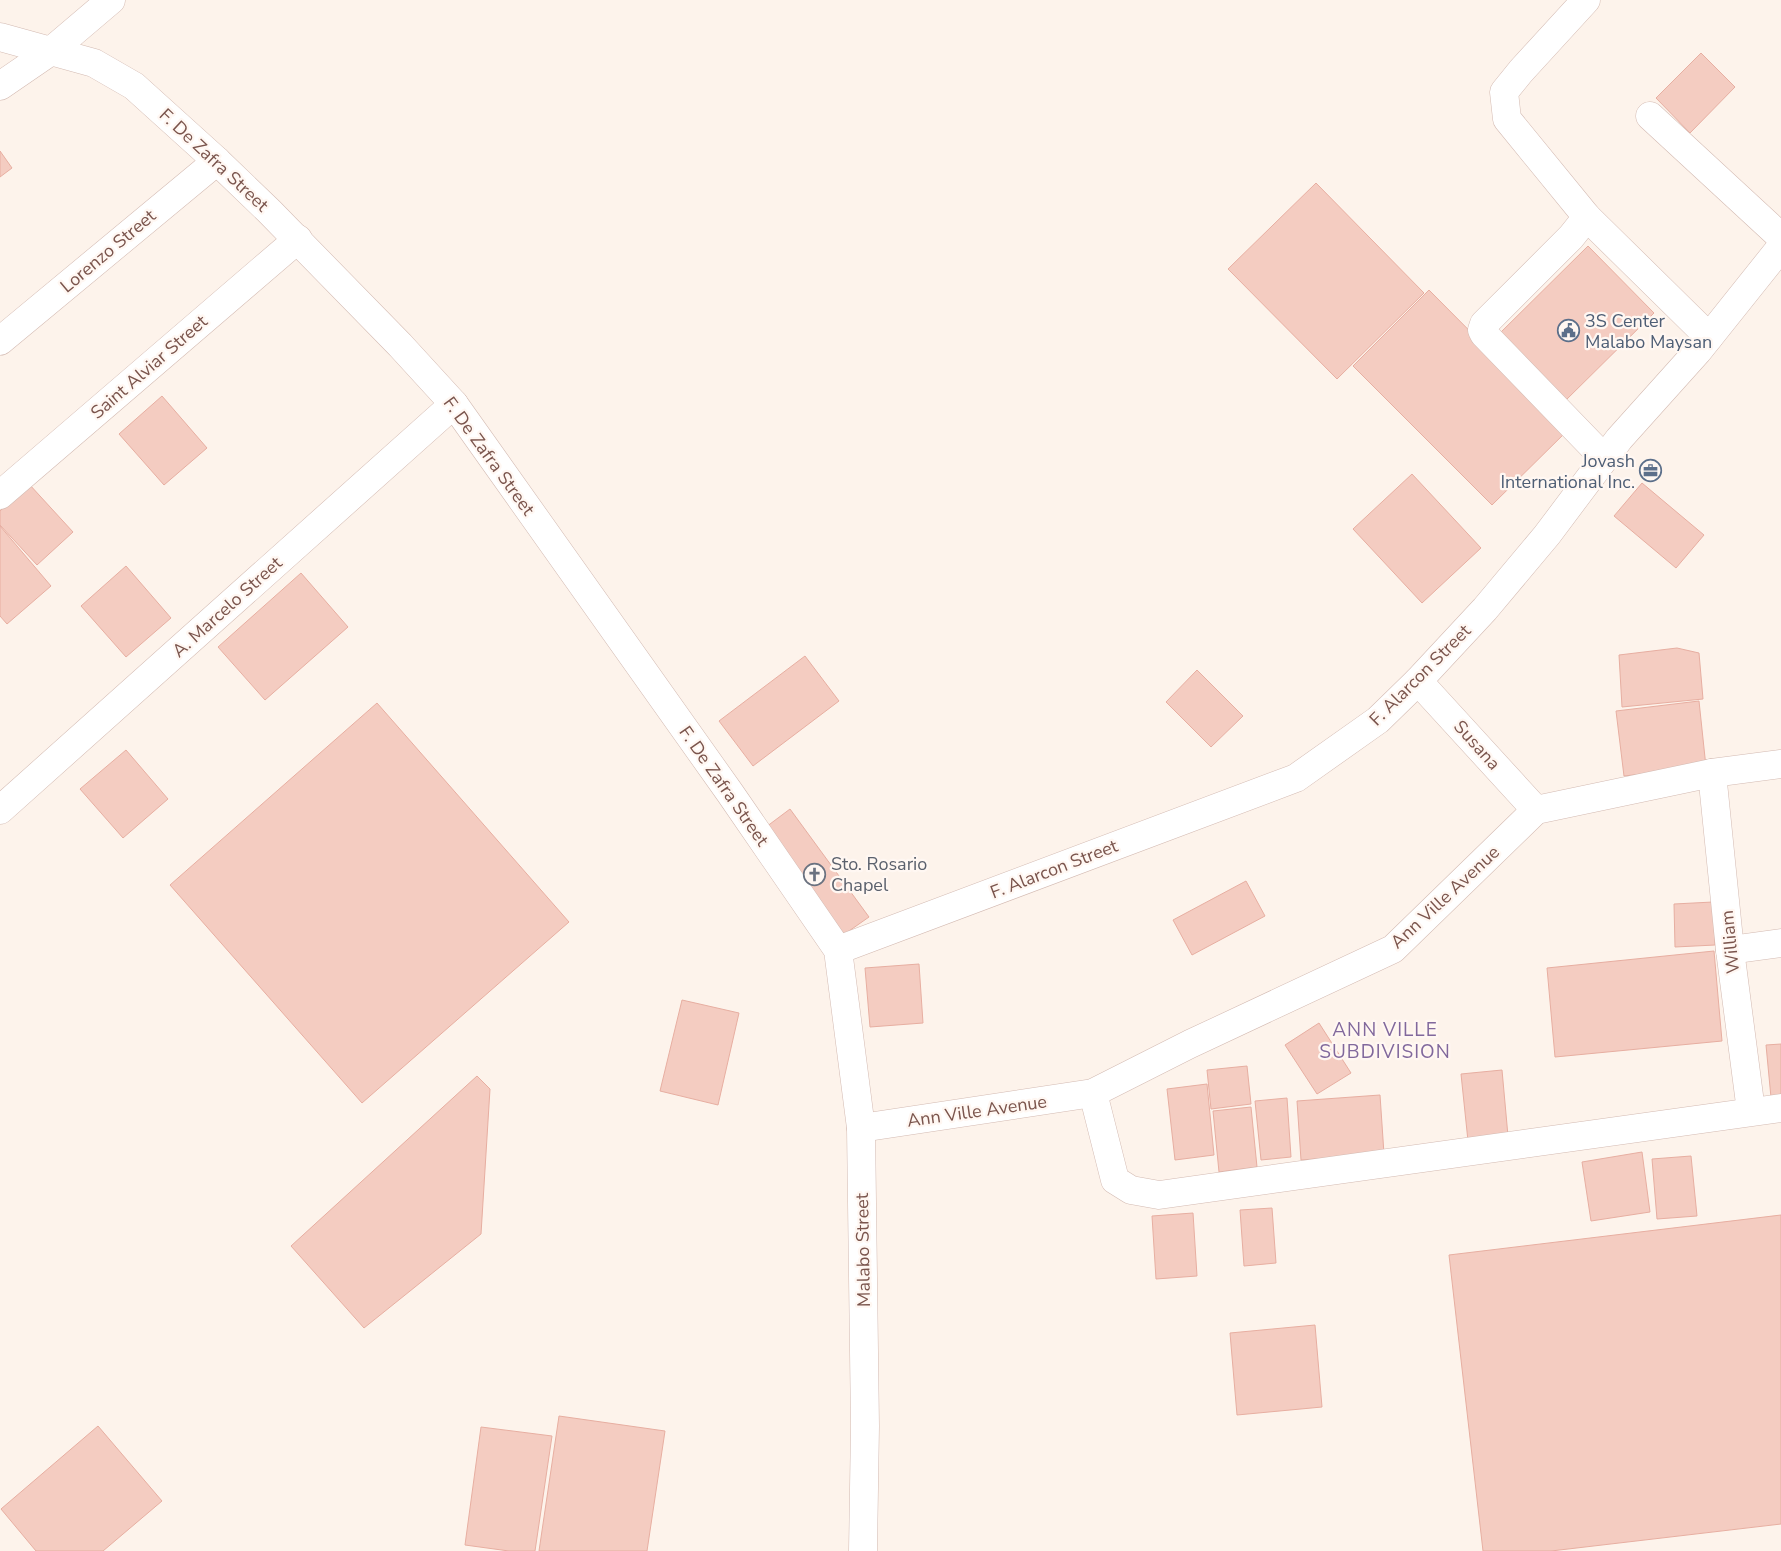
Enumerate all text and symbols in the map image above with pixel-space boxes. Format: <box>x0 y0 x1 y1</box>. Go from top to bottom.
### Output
street label: F. De Zafra Street <box>154 103 274 217</box>
street label: Lorenzo Street <box>55 204 161 298</box>
street label: Saint Alviar Street <box>86 309 213 424</box>
place label: 3S Center Malabo Maysan <box>1585 309 1712 354</box>
public building icon: 3S Center Malabo Maysan <box>1557 319 1581 343</box>
street label: F. De Zafra Street <box>438 392 541 521</box>
place label: Jovash International Inc. <box>1501 449 1635 494</box>
office icon: Jovash International Inc. <box>1639 459 1663 483</box>
street label: A. Marcelo Street <box>167 551 288 663</box>
street label: F. Alarcon Street <box>1364 618 1477 731</box>
street label: Susana <box>1448 715 1506 775</box>
street label: F. De Zafra Street <box>674 721 775 851</box>
street label: F. Alarcon Street <box>987 833 1122 904</box>
street label: Ann Ville Avenue <box>1385 840 1505 954</box>
place label: Sto. Rosario Chapel <box>831 852 927 897</box>
church icon: Sto. Rosario Chapel <box>803 862 827 886</box>
street label: William <box>1715 909 1745 975</box>
district label: ANN VILLE SUBDIVISION <box>1319 1017 1451 1065</box>
street label: Ann Ville Avenue <box>906 1089 1048 1133</box>
street label: Malabo Street <box>850 1192 876 1307</box>

